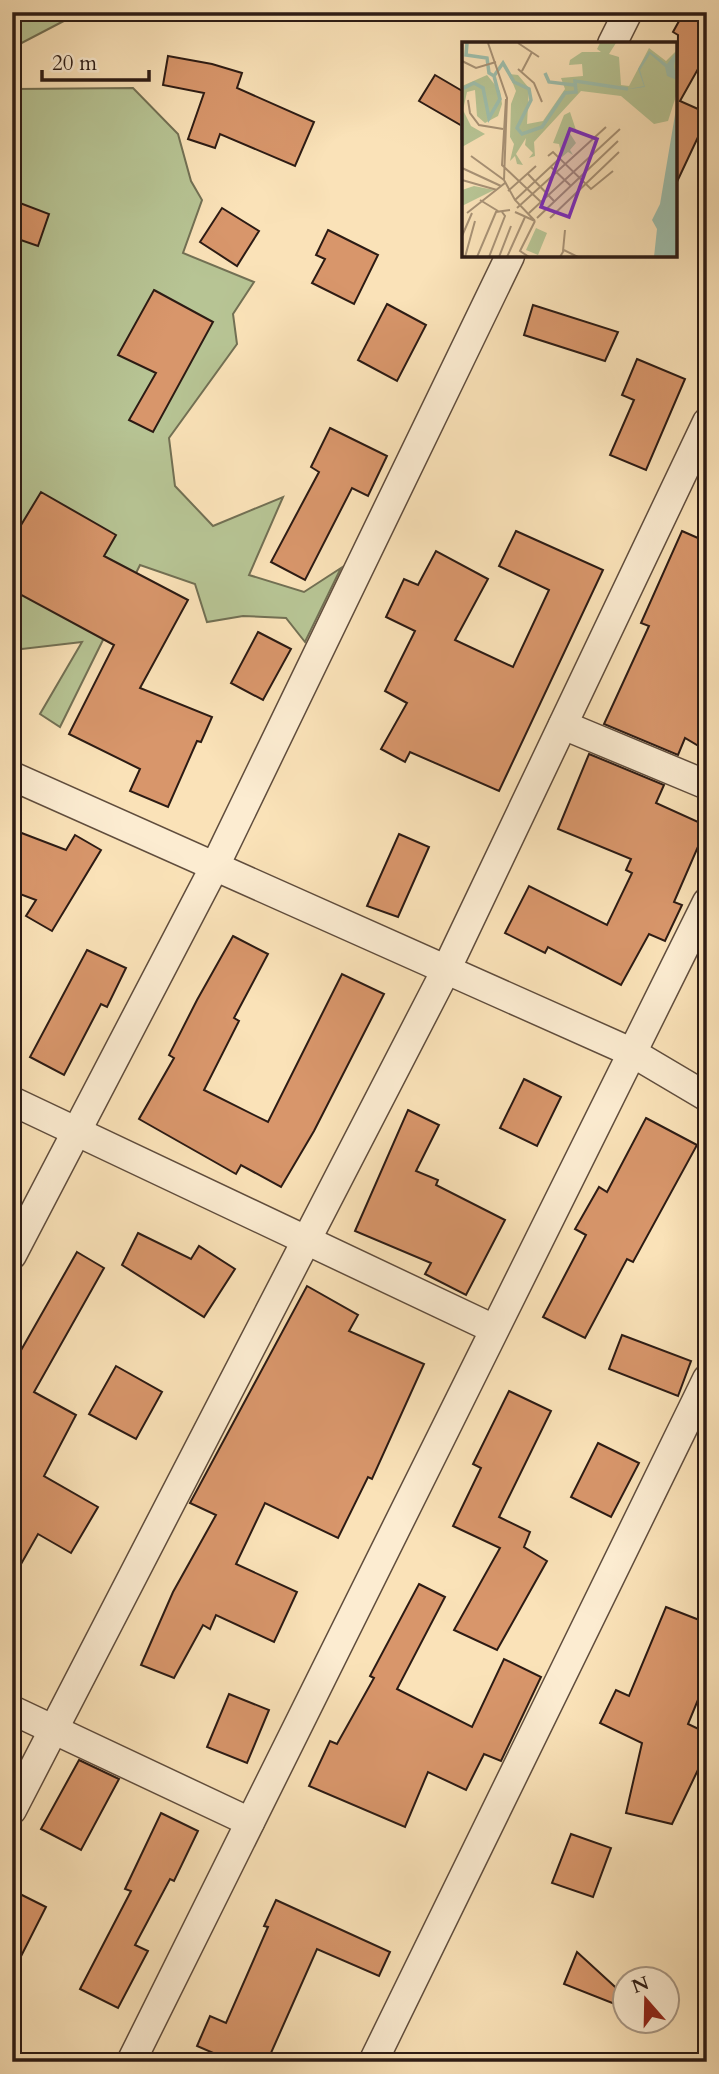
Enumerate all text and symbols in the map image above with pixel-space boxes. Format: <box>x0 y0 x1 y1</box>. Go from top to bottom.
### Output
scale bar <box>42 38 149 82</box>
inset map <box>462 42 677 257</box>
text: 20 m <box>52 49 97 78</box>
north arrow <box>610 1966 680 2036</box>
text: N <box>628 1970 653 2000</box>

